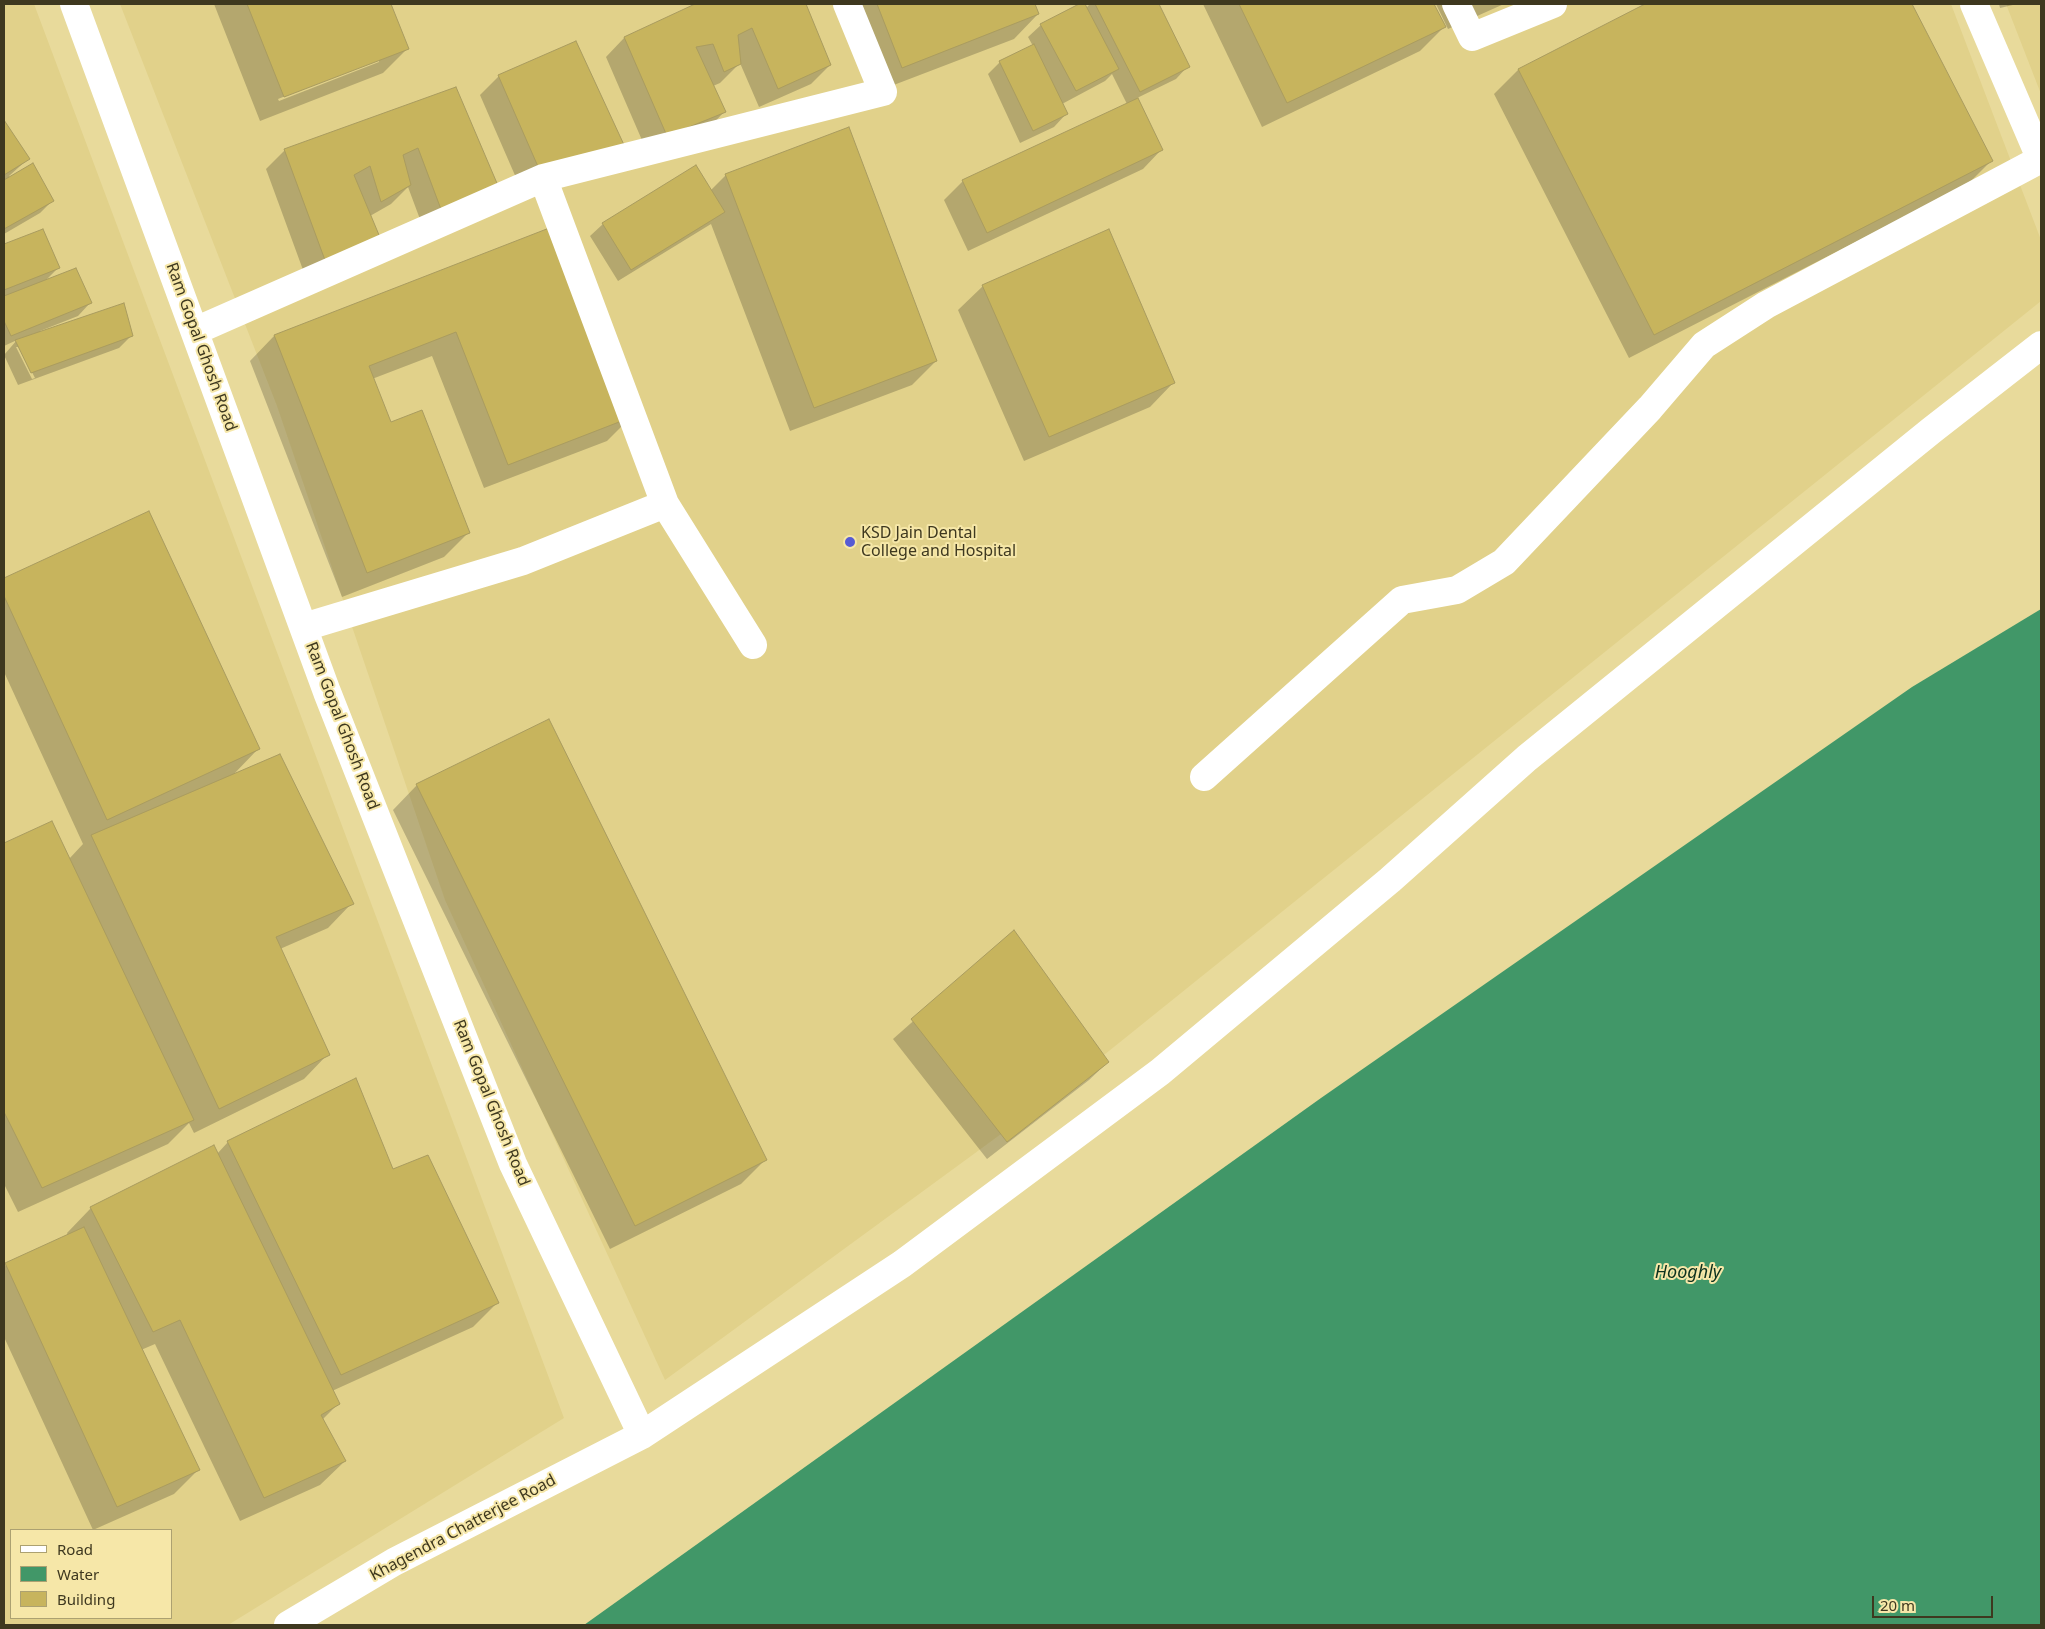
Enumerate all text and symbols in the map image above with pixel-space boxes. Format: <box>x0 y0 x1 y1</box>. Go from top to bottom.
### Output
street label: Ram Gopal Ghosh Road <box>162 260 240 434</box>
place label: KSD Jain Dental College and Hospital <box>861 523 1016 561</box>
marker: KSD Jain Dental College and Hospital <box>843 535 857 549</box>
street label: Ram Gopal Ghosh Road <box>301 640 383 812</box>
street label: Ram Gopal Ghosh Road <box>449 1017 533 1189</box>
water label: Hooghly <box>1655 1262 1721 1284</box>
street label: Khagendra Chatterjee Road <box>367 1471 559 1585</box>
legend <box>10 1529 172 1619</box>
text: Road <box>57 1539 93 1559</box>
text: Water <box>57 1564 99 1584</box>
scale bar <box>1875 1586 1996 1618</box>
text: Building <box>57 1589 115 1609</box>
text: 20 m <box>1880 1595 1915 1615</box>

